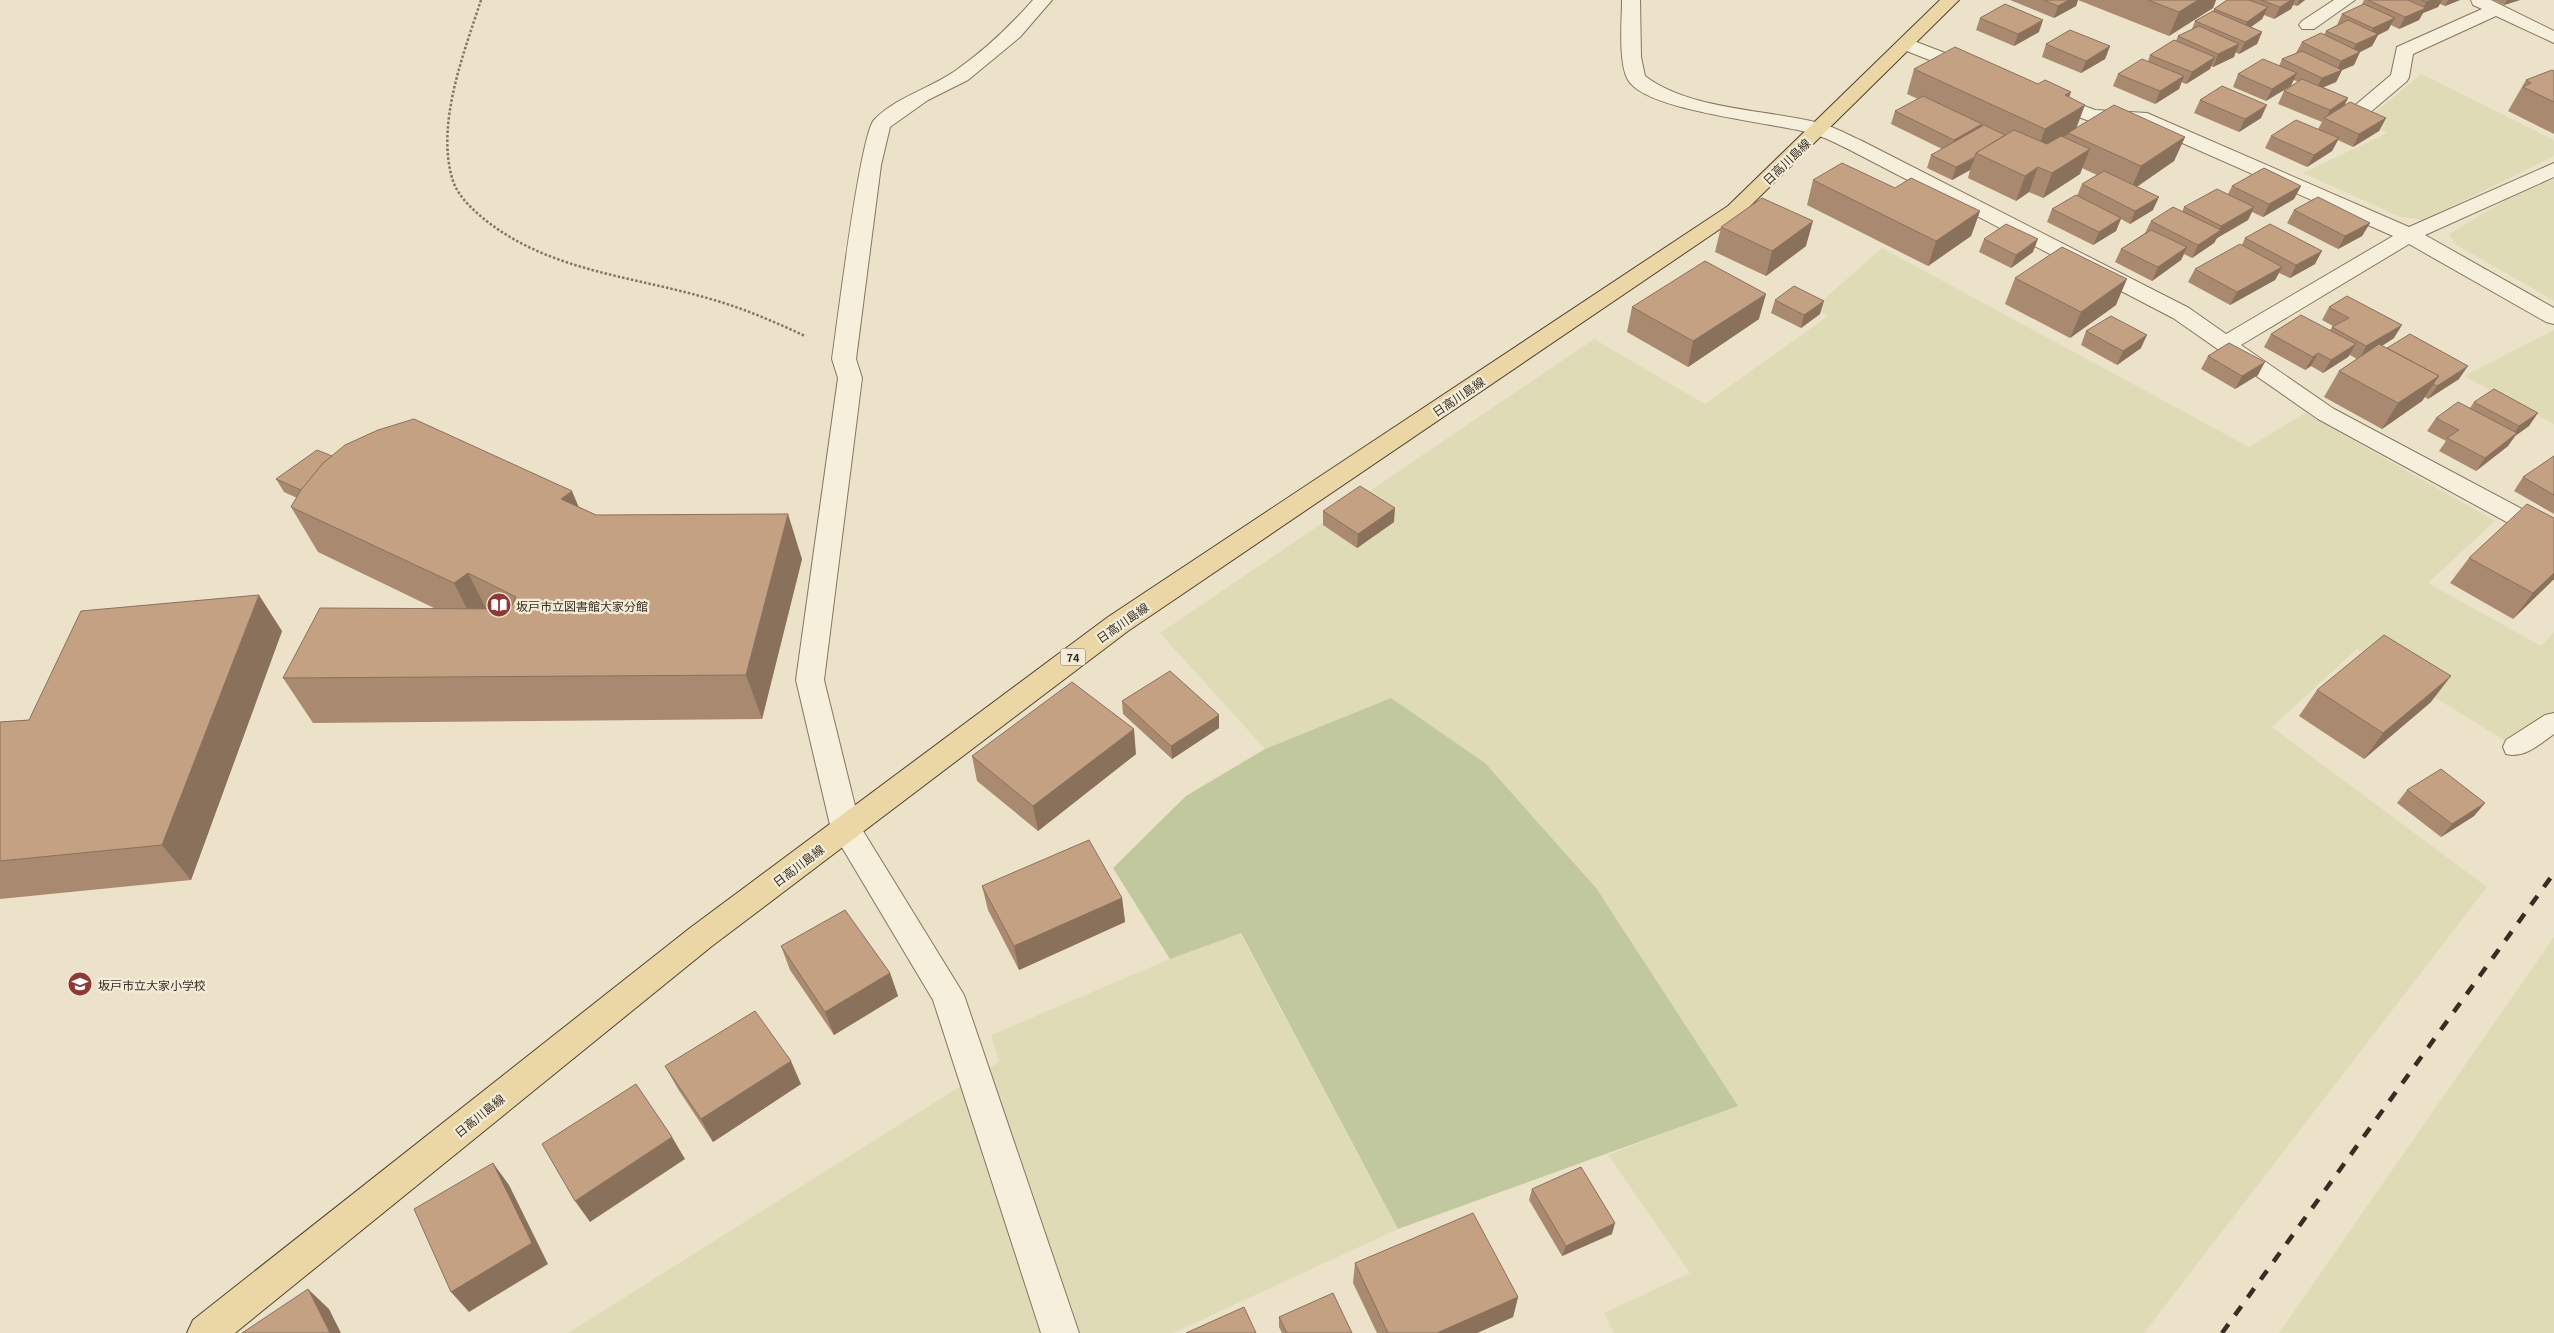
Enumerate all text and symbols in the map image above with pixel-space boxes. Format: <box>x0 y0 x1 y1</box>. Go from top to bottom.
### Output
street label: 日高川島線 <box>1759 134 1813 188</box>
street label: 日高川島線 <box>1428 372 1488 420</box>
library icon: 坂戸市立図書館大家分館 <box>486 592 512 618</box>
place label: 坂戸市立図書館大家分館 <box>516 597 648 614</box>
street label: 日高川島線 <box>1093 598 1151 646</box>
road number: 74 <box>1060 649 1086 666</box>
street label: 日高川島線 <box>769 840 827 890</box>
school or university icon: 坂戸市立大家小学校 <box>67 971 93 997</box>
place label: 坂戸市立大家小学校 <box>98 976 206 993</box>
street label: 日高川島線 <box>450 1090 508 1140</box>

